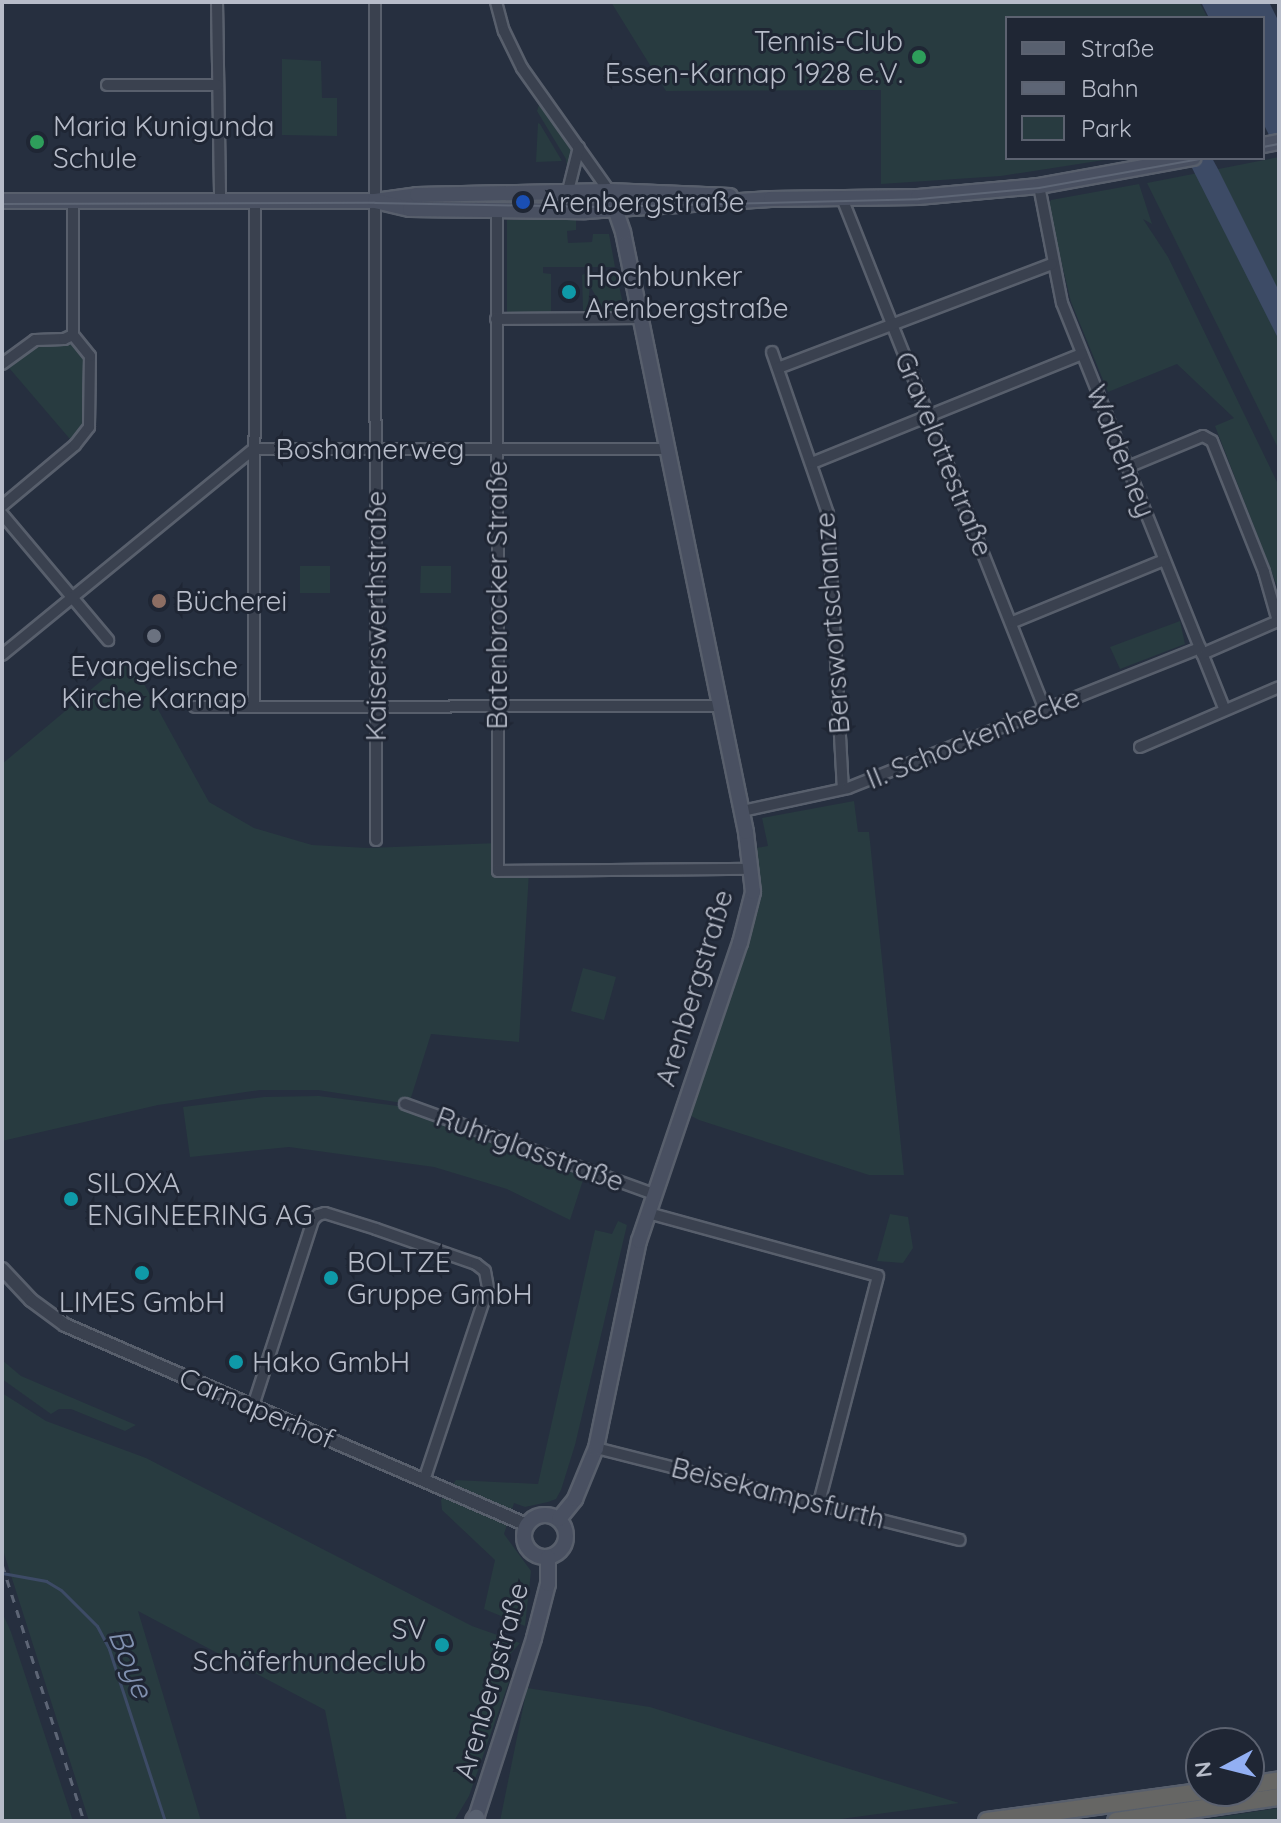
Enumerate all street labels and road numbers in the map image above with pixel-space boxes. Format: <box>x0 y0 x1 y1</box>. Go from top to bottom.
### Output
street label: Gravelottestraße <box>888 347 1000 561</box>
street label: Waldemey <box>1079 380 1163 522</box>
street label: Boshamerweg <box>276 432 464 466</box>
street label: Batenbrocker Straße <box>480 460 514 730</box>
street label: Kaiserswerthstraße <box>359 491 393 741</box>
street label: Berswortschanze <box>807 511 857 735</box>
street label: II. Schockenhecke <box>861 680 1085 796</box>
street label: Arenbergstraße <box>648 886 740 1090</box>
street label: Ruhrglasstraße <box>431 1099 629 1199</box>
street label: Carnaperhof <box>174 1360 340 1456</box>
street label: Beisekampsfurth <box>668 1450 888 1536</box>
street label: Arenbergstraße <box>447 1579 535 1783</box>

